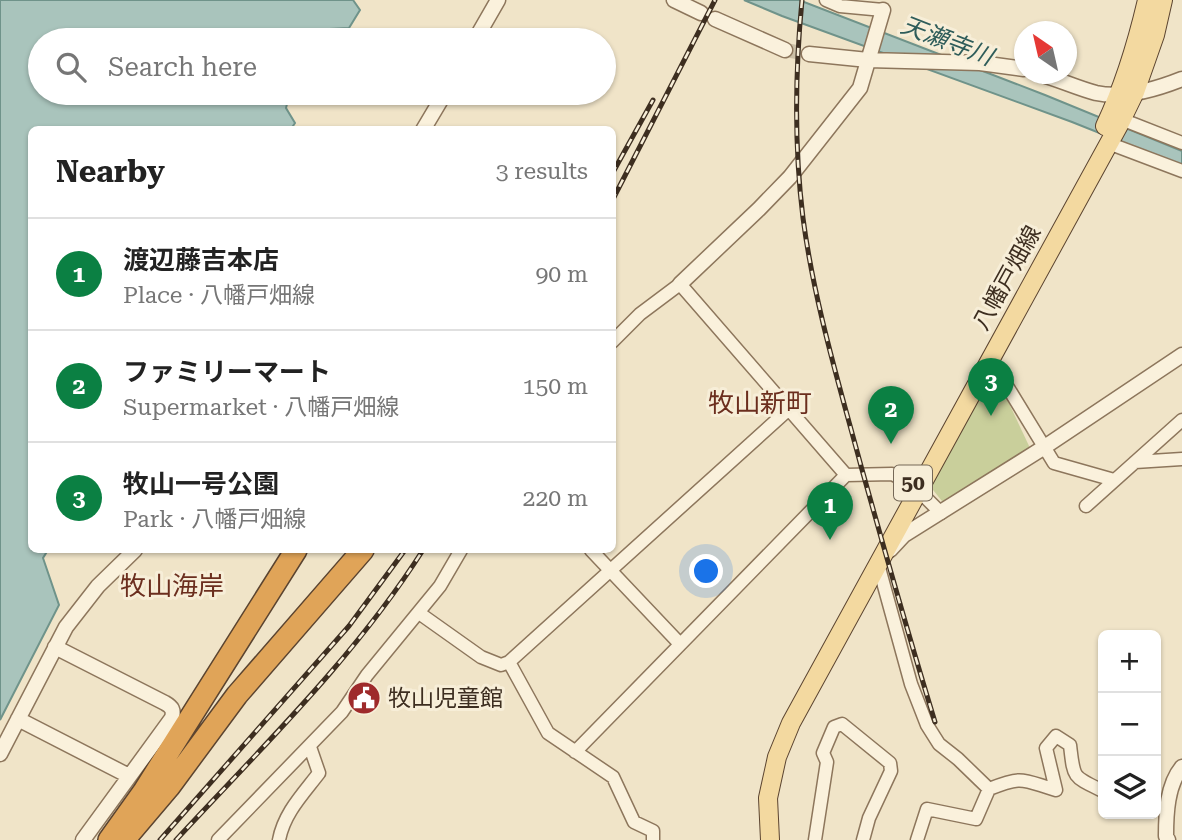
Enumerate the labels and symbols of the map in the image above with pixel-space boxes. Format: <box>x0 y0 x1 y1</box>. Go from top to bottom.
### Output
water label: 天瀬寺川 <box>897 11 1000 72</box>
north arrow <box>1014 21 1077 84</box>
street label: 八幡戸畑線 <box>967 221 1047 335</box>
pin: 3 <box>968 358 1014 416</box>
pin: 2 <box>868 386 914 444</box>
district label: 牧山新町 <box>708 388 812 418</box>
road number: 50 <box>894 466 932 500</box>
pin: 1 <box>807 482 853 540</box>
your location <box>689 554 723 588</box>
district label: 牧山海岸 <box>120 571 224 601</box>
public building icon: 牧山児童館 <box>345 679 383 717</box>
place label: 牧山児童館 <box>388 685 503 712</box>

